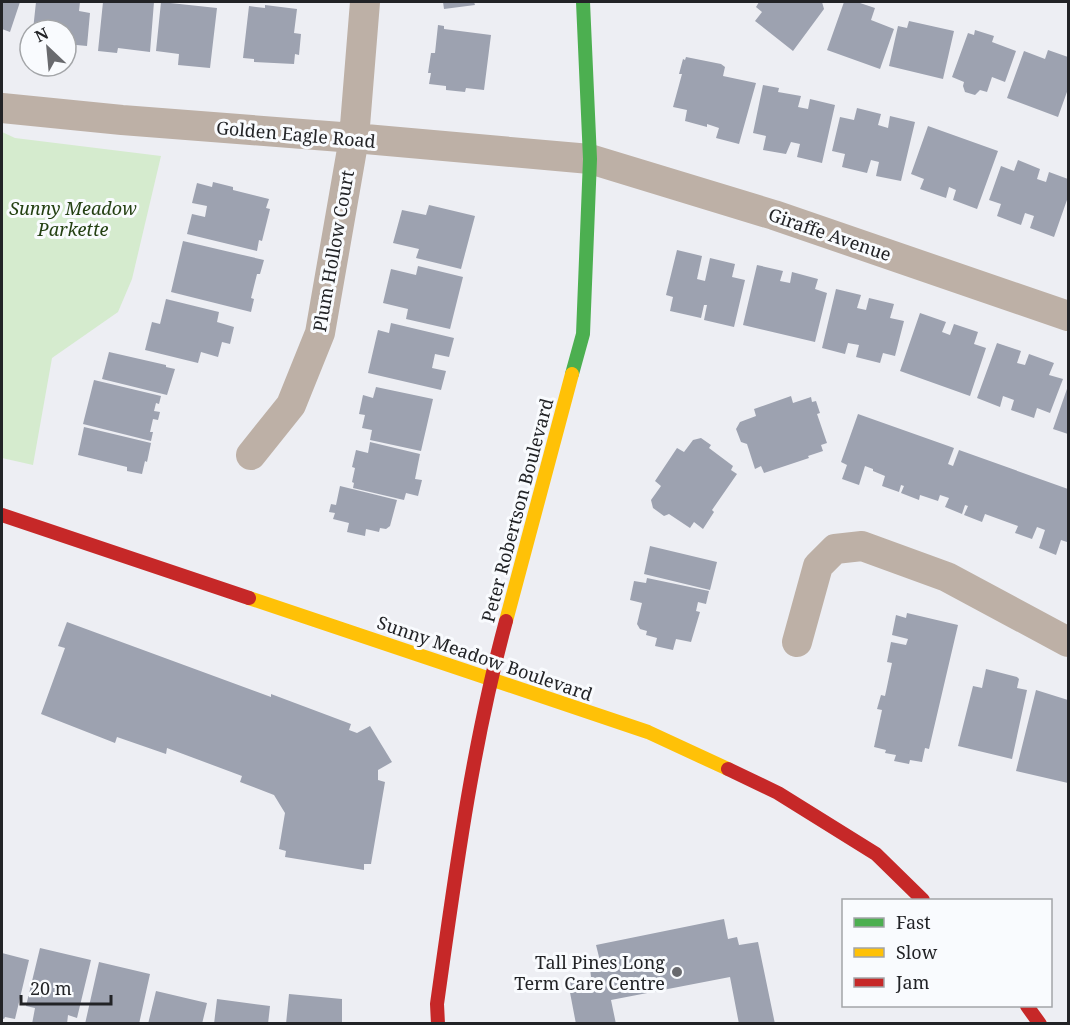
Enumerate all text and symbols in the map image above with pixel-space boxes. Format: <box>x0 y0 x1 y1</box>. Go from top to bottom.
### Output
north arrow <box>18 18 78 78</box>
text: N <box>31 22 52 47</box>
street label: Golden Eagle Road <box>215 115 377 153</box>
street label: Plum Hollow Court <box>307 168 359 334</box>
park label: Sunny Meadow Parkette <box>9 196 137 241</box>
street label: Giraffe Avenue <box>765 202 895 266</box>
street label: Peter Robertson Boulevard <box>476 395 558 625</box>
street label: Sunny Meadow Boulevard <box>374 610 596 706</box>
legend <box>842 899 1052 1007</box>
text: Fast <box>896 910 931 934</box>
text: Slow <box>896 940 938 964</box>
place label: Tall Pines Long Term Care Centre <box>514 950 665 995</box>
marker: Tall Pines Long Term Care Centre <box>670 965 684 979</box>
scale bar <box>21 968 111 1006</box>
text: Jam <box>895 970 930 994</box>
text: 20 m <box>30 976 72 1000</box>

